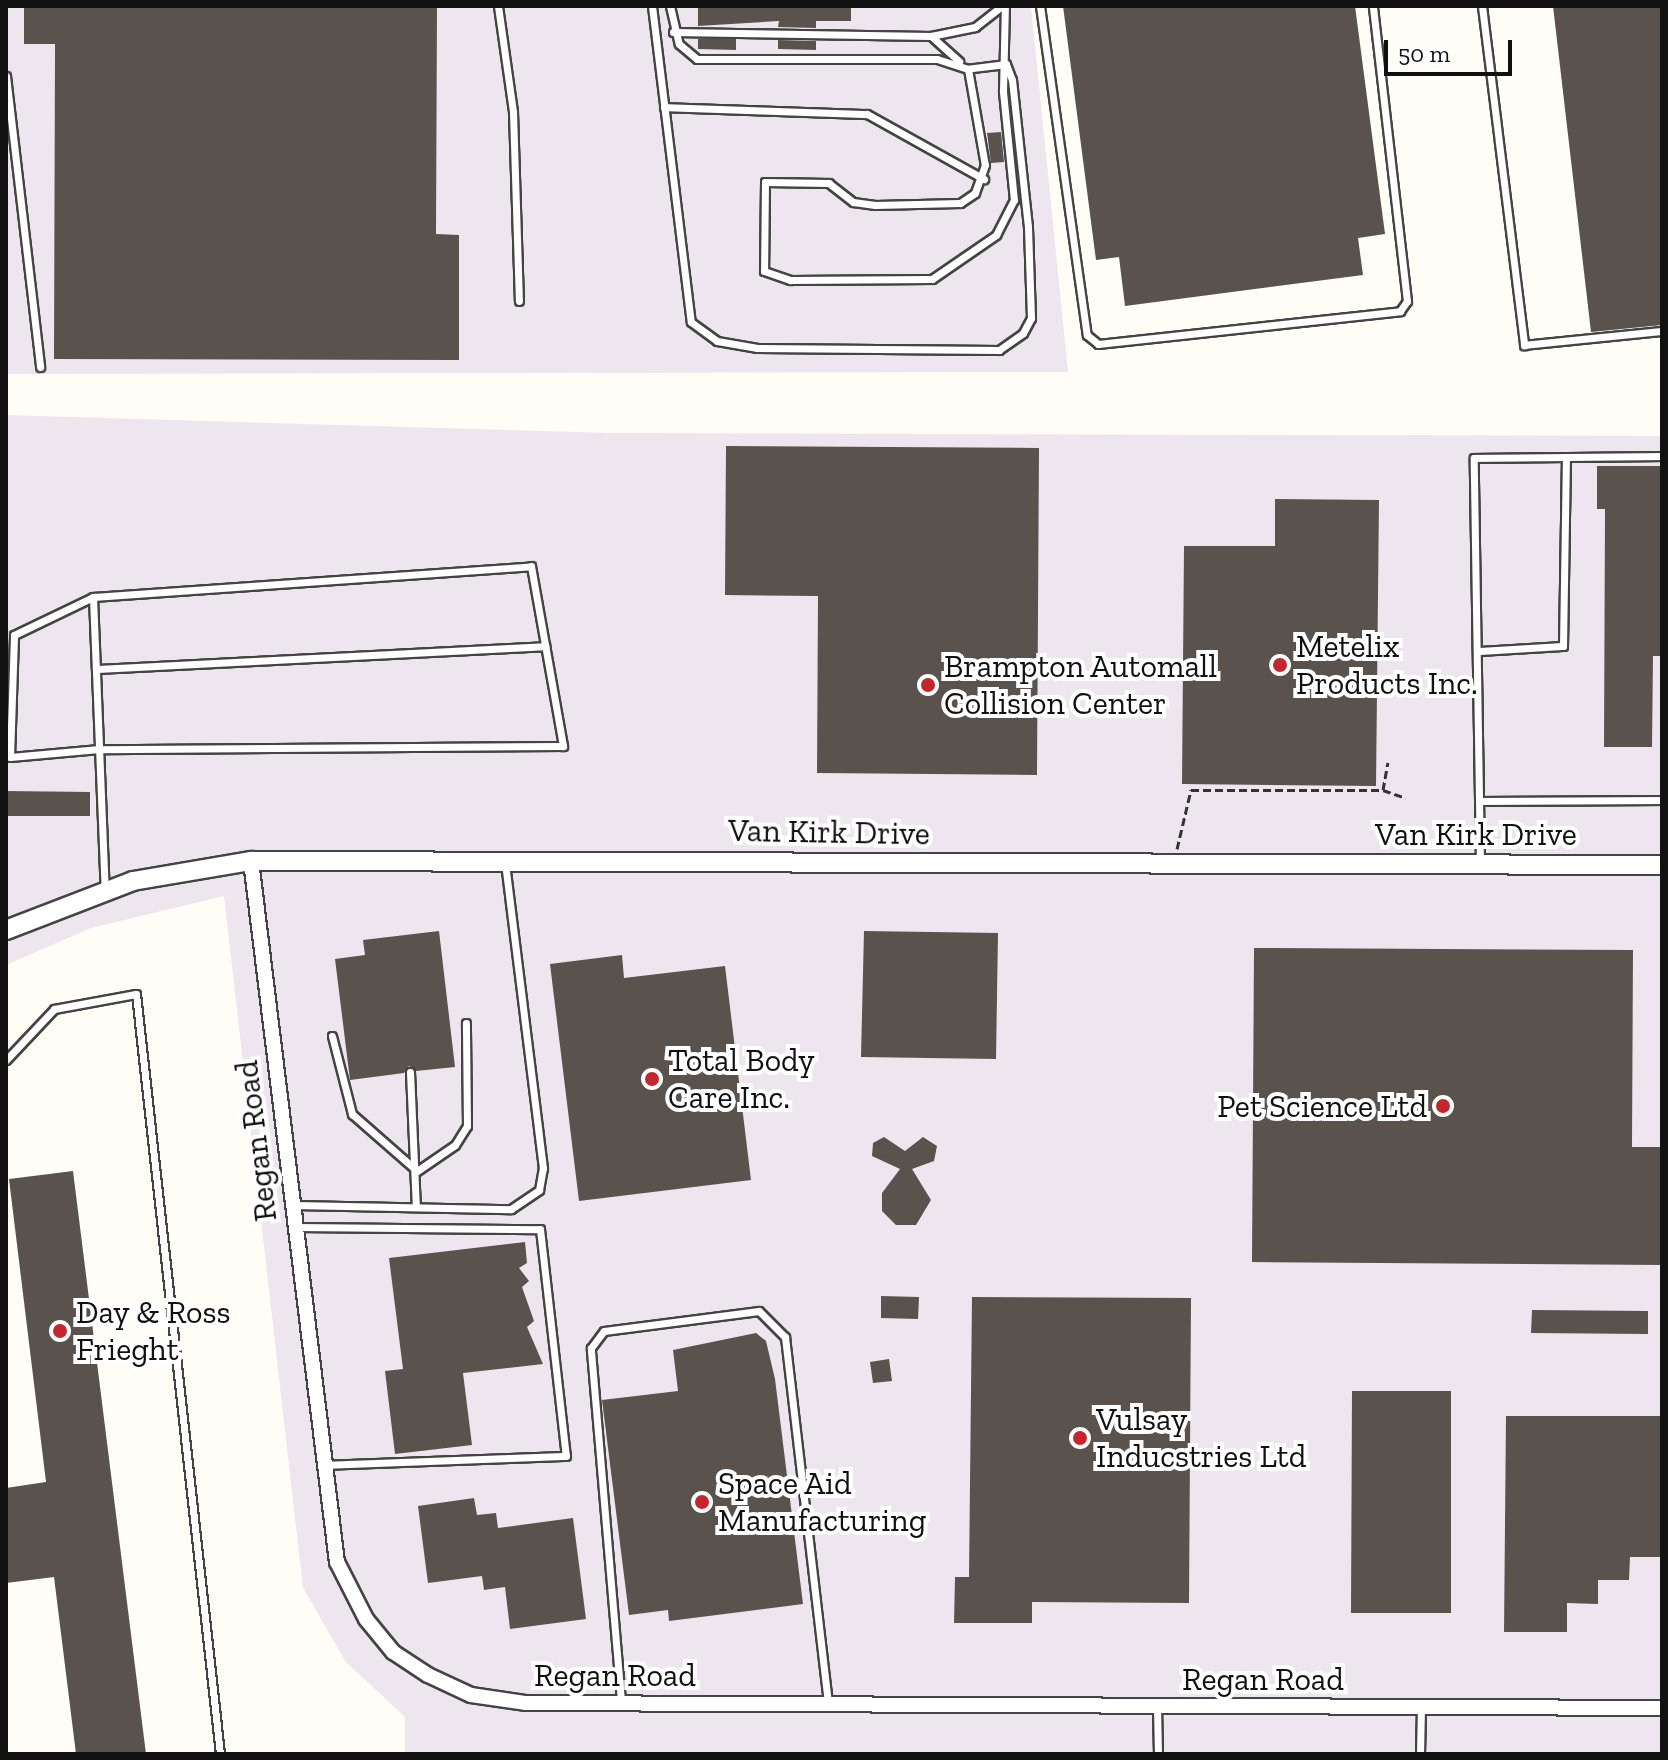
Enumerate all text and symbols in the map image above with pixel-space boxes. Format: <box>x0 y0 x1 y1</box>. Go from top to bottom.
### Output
scale bar <box>1388 24 1516 74</box>
text: 50 m <box>1398 39 1450 68</box>
place label: Metelix Products Inc. <box>1296 628 1478 703</box>
place label: Brampton Automall Collision Center <box>944 648 1218 723</box>
marker: Metelix Products Inc. <box>1271 656 1289 674</box>
marker: Brampton Automall Collision Center <box>919 676 937 694</box>
street label: Van Kirk Drive <box>728 811 930 853</box>
street label: Van Kirk Drive <box>1375 815 1577 853</box>
place label: Total Body Care Inc. <box>668 1042 815 1117</box>
street label: Regan Road <box>227 1058 285 1224</box>
marker: Total Body Care Inc. <box>643 1070 661 1088</box>
place label: Pet Science Ltd <box>1217 1087 1427 1125</box>
marker: Pet Science Ltd <box>1434 1097 1452 1115</box>
place label: Day & Ross Frieght <box>76 1294 231 1369</box>
marker: Day & Ross Frieght <box>51 1322 69 1340</box>
place label: Vulsay Inducstries Ltd <box>1096 1401 1306 1476</box>
marker: Vulsay Inducstries Ltd <box>1071 1429 1089 1447</box>
place label: Space Aid Manufacturing <box>718 1465 926 1540</box>
marker: Space Aid Manufacturing <box>693 1493 711 1511</box>
street label: Regan Road <box>534 1656 696 1694</box>
street label: Regan Road <box>1182 1660 1344 1698</box>

